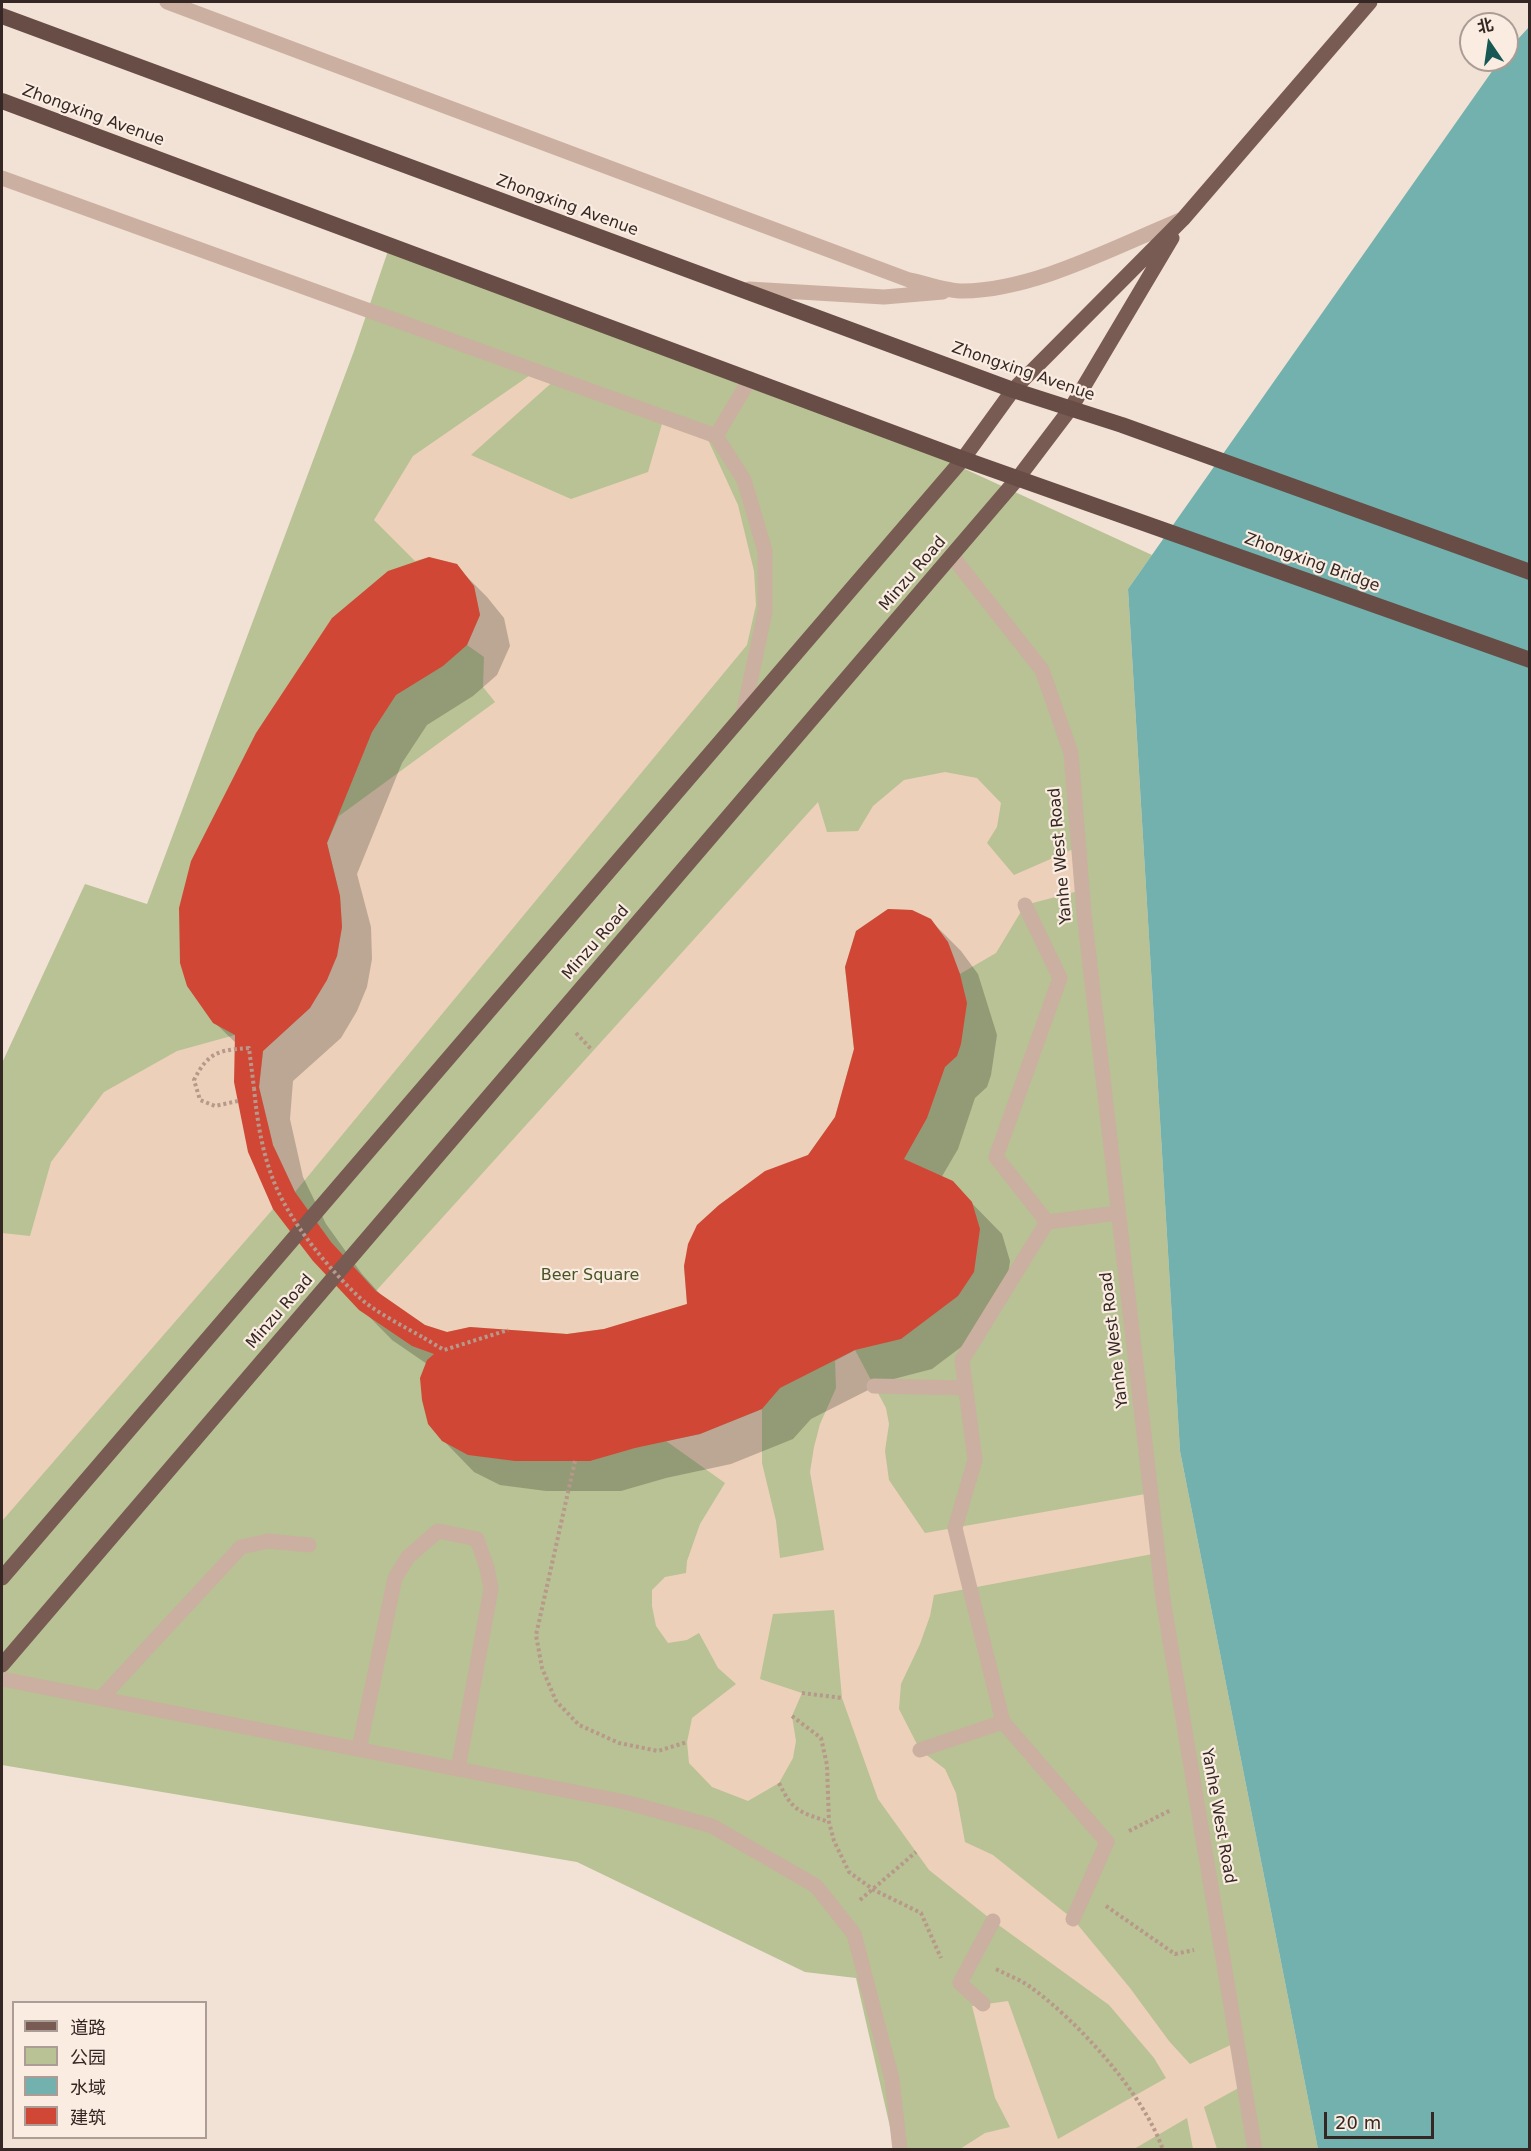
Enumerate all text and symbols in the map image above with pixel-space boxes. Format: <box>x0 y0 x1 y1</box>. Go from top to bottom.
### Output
north arrow <box>1459 12 1519 72</box>
text: 北 <box>1475 15 1495 37</box>
street label: Zhongxing Avenue <box>19 81 167 151</box>
street label: Zhongxing Avenue <box>493 171 641 241</box>
street label: Zhongxing Avenue <box>949 339 1097 405</box>
street label: Zhongxing Bridge <box>1242 530 1382 596</box>
street label: Minzu Road <box>876 533 950 615</box>
street label: Yanhe West Road <box>1045 787 1077 925</box>
street label: Minzu Road <box>559 902 633 984</box>
park label: Beer Square <box>541 1266 639 1286</box>
street label: Minzu Road <box>243 1271 317 1353</box>
street label: Yanhe West Road <box>1097 1271 1133 1409</box>
street label: Yanhe West Road <box>1197 1747 1239 1885</box>
legend <box>12 2001 207 2139</box>
text: 道路 <box>70 2017 106 2038</box>
text: 公园 <box>70 2047 106 2068</box>
text: 水域 <box>70 2077 106 2098</box>
scale bar <box>1327 2100 1436 2138</box>
text: 建筑 <box>70 2107 106 2128</box>
text: 20 m <box>1335 2112 1381 2133</box>

